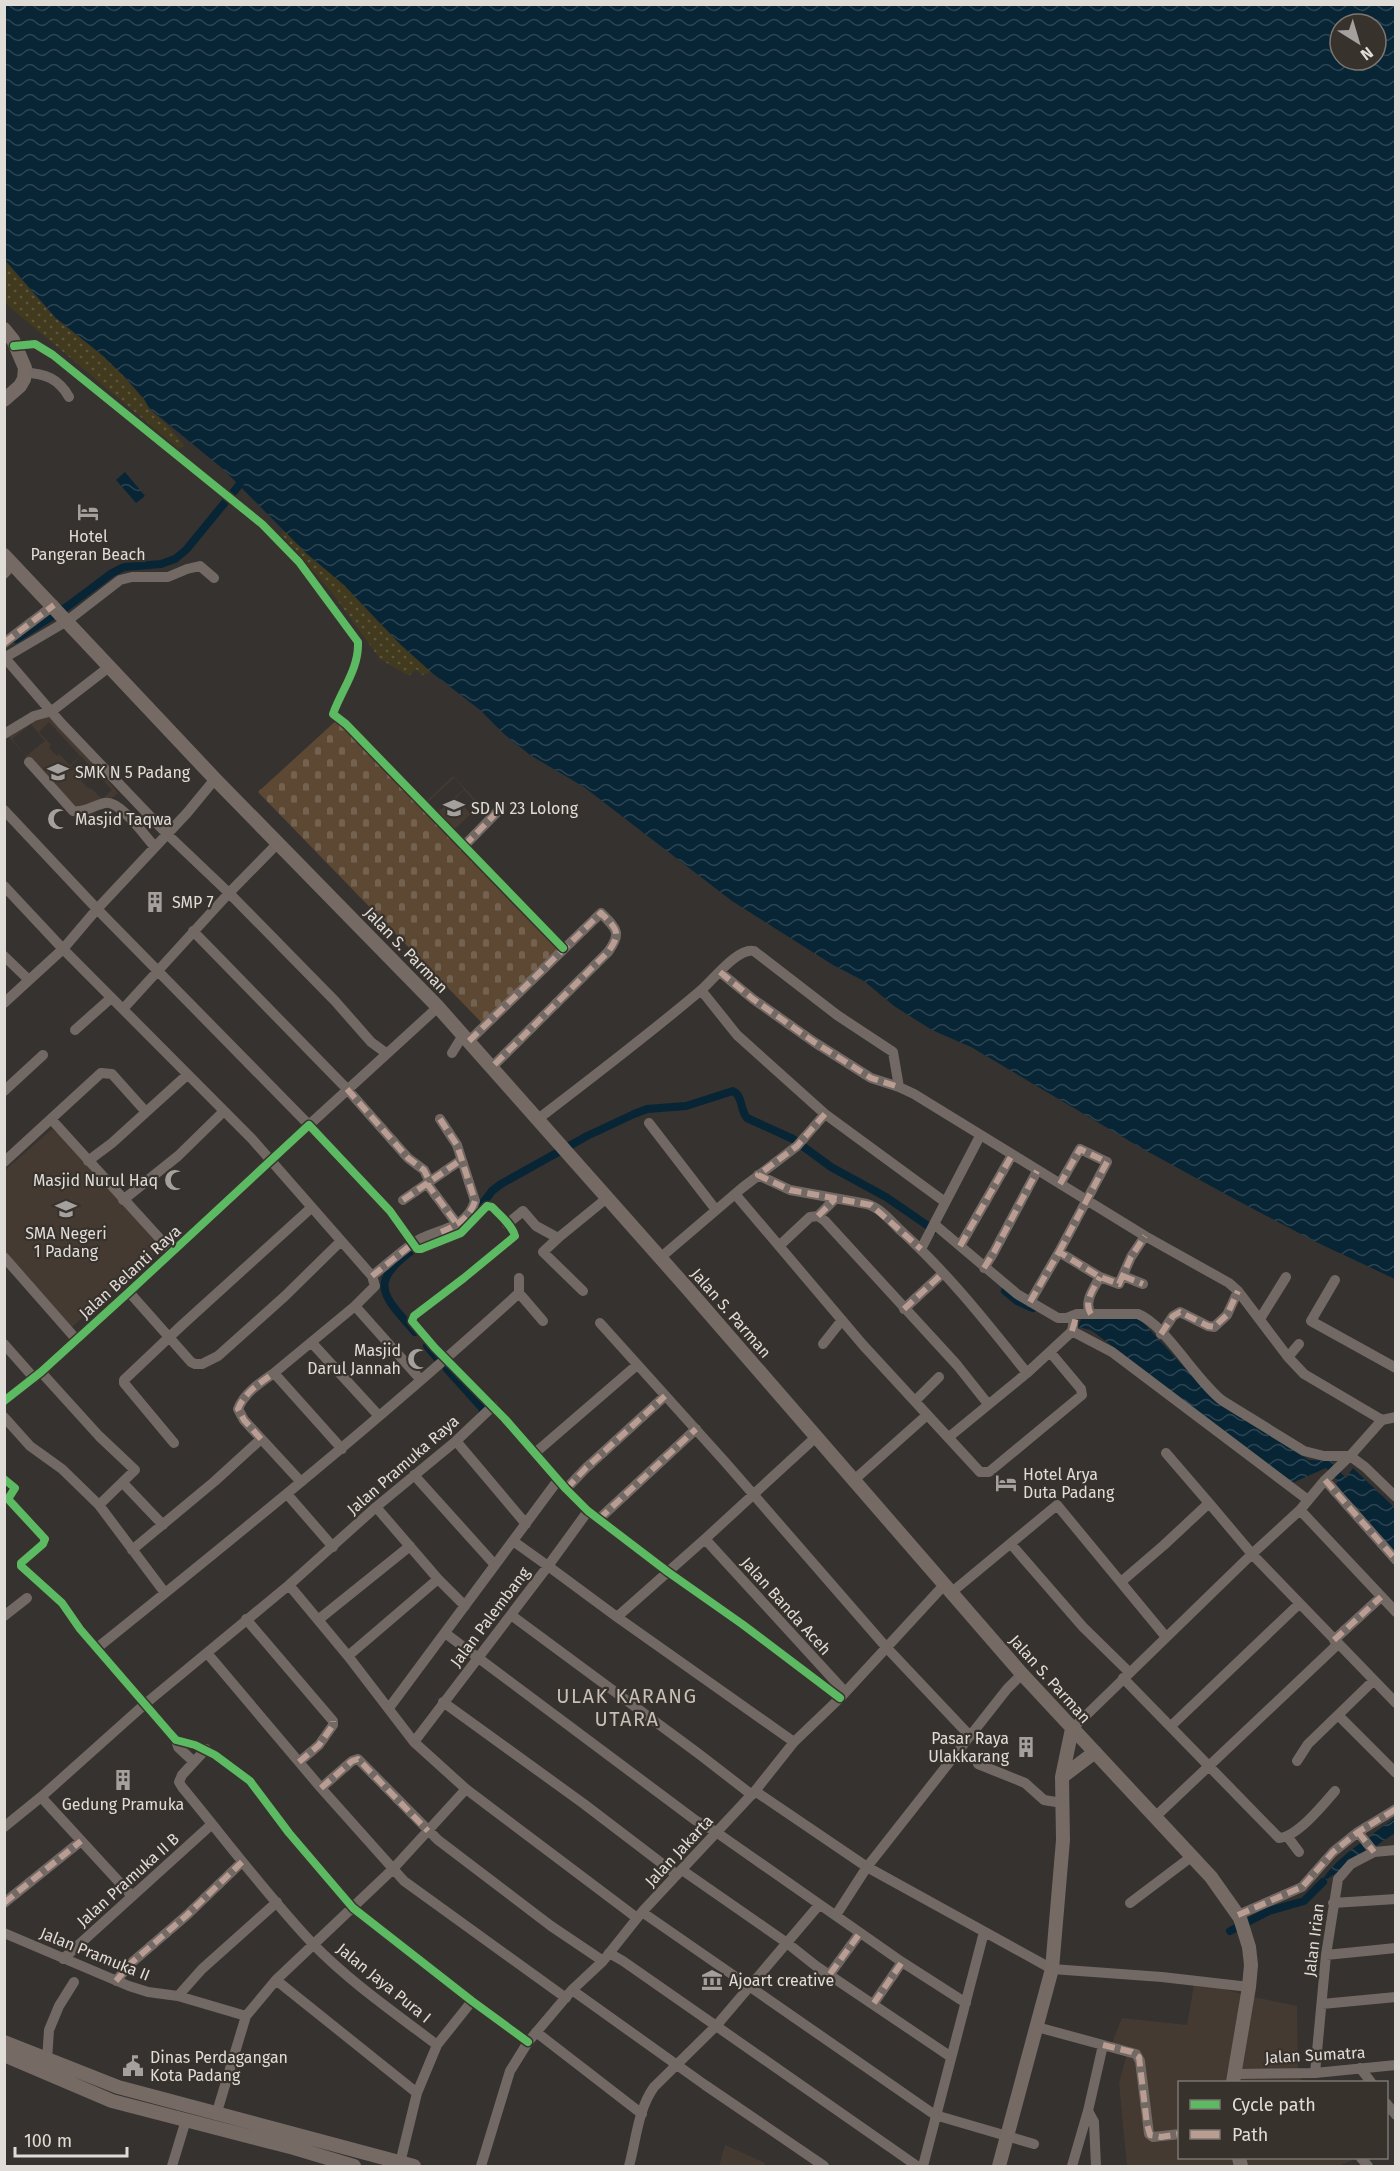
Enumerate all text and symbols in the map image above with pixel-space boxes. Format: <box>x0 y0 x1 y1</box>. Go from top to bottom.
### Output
north arrow <box>1328 12 1388 72</box>
text: N <box>1357 43 1377 64</box>
hotel icon: Hotel Pangeran Beach <box>76 500 100 524</box>
place label: Hotel Pangeran Beach <box>30 527 146 564</box>
school or university icon: SMK N 5 Padang <box>46 760 70 784</box>
place label: SMK N 5 Padang <box>75 763 191 782</box>
school or university icon: SD N 23 Lolong <box>442 796 466 820</box>
place label: SD N 23 Lolong <box>471 799 579 818</box>
mosque icon: Masjid Taqwa <box>46 807 70 831</box>
place label: Masjid Taqwa <box>75 810 172 829</box>
building icon: SMP 7 <box>143 890 167 914</box>
place label: SMP 7 <box>172 893 214 912</box>
street label: Jalan S. Parman <box>360 903 452 997</box>
mosque icon: Masjid Nurul Haq <box>163 1168 187 1192</box>
place label: Masjid Nurul Haq <box>33 1171 158 1190</box>
school or university icon: SMA Negeri 1 Padang <box>54 1197 78 1221</box>
street label: Jalan Belanti Raya <box>75 1221 185 1323</box>
place label: SMA Negeri 1 Padang <box>25 1224 107 1261</box>
street label: Jalan S. Parman <box>687 1264 775 1362</box>
place label: Masjid Darul Jannah <box>307 1341 401 1378</box>
mosque icon: Masjid Darul Jannah <box>406 1347 430 1371</box>
street label: Jalan Pramuka Raya <box>343 1411 463 1519</box>
place label: Hotel Arya Duta Padang <box>1023 1465 1115 1502</box>
hotel icon: Hotel Arya Duta Padang <box>994 1471 1018 1495</box>
street label: Jalan Banda Aceh <box>737 1553 835 1659</box>
street label: Jalan Palembang <box>446 1563 534 1671</box>
street label: Jalan S. Parman <box>1005 1631 1095 1727</box>
district label: ULAK KARANG UTARA <box>556 1684 698 1731</box>
place label: Pasar Raya Ulakkarang <box>928 1729 1010 1766</box>
building icon: Pasar Raya Ulakkarang <box>1014 1735 1038 1759</box>
building icon: Gedung Pramuka <box>111 1768 135 1792</box>
place label: Gedung Pramuka <box>62 1795 184 1814</box>
street label: Jalan Jakarta <box>641 1811 717 1891</box>
street label: Jalan Pramuka II B <box>73 1829 183 1931</box>
street label: Jalan Irian <box>1300 1902 1328 1978</box>
street label: Jalan Pramuka II <box>37 1923 153 1985</box>
street label: Jalan Jaya Pura I <box>333 1939 435 2027</box>
museum icon: Ajoart creative <box>700 1968 724 1992</box>
place label: Ajoart creative <box>729 1971 834 1990</box>
street label: Jalan Sumatra <box>1264 2043 1366 2067</box>
place label: Dinas Perdagangan Kota Padang <box>150 2048 288 2085</box>
public building icon: Dinas Perdagangan Kota Padang <box>121 2054 145 2078</box>
legend <box>1178 2081 1388 2159</box>
text: Cycle path <box>1232 2094 1316 2116</box>
scale bar <box>15 2120 128 2158</box>
text: Path <box>1232 2124 1268 2146</box>
text: 100 m <box>24 2130 72 2152</box>

